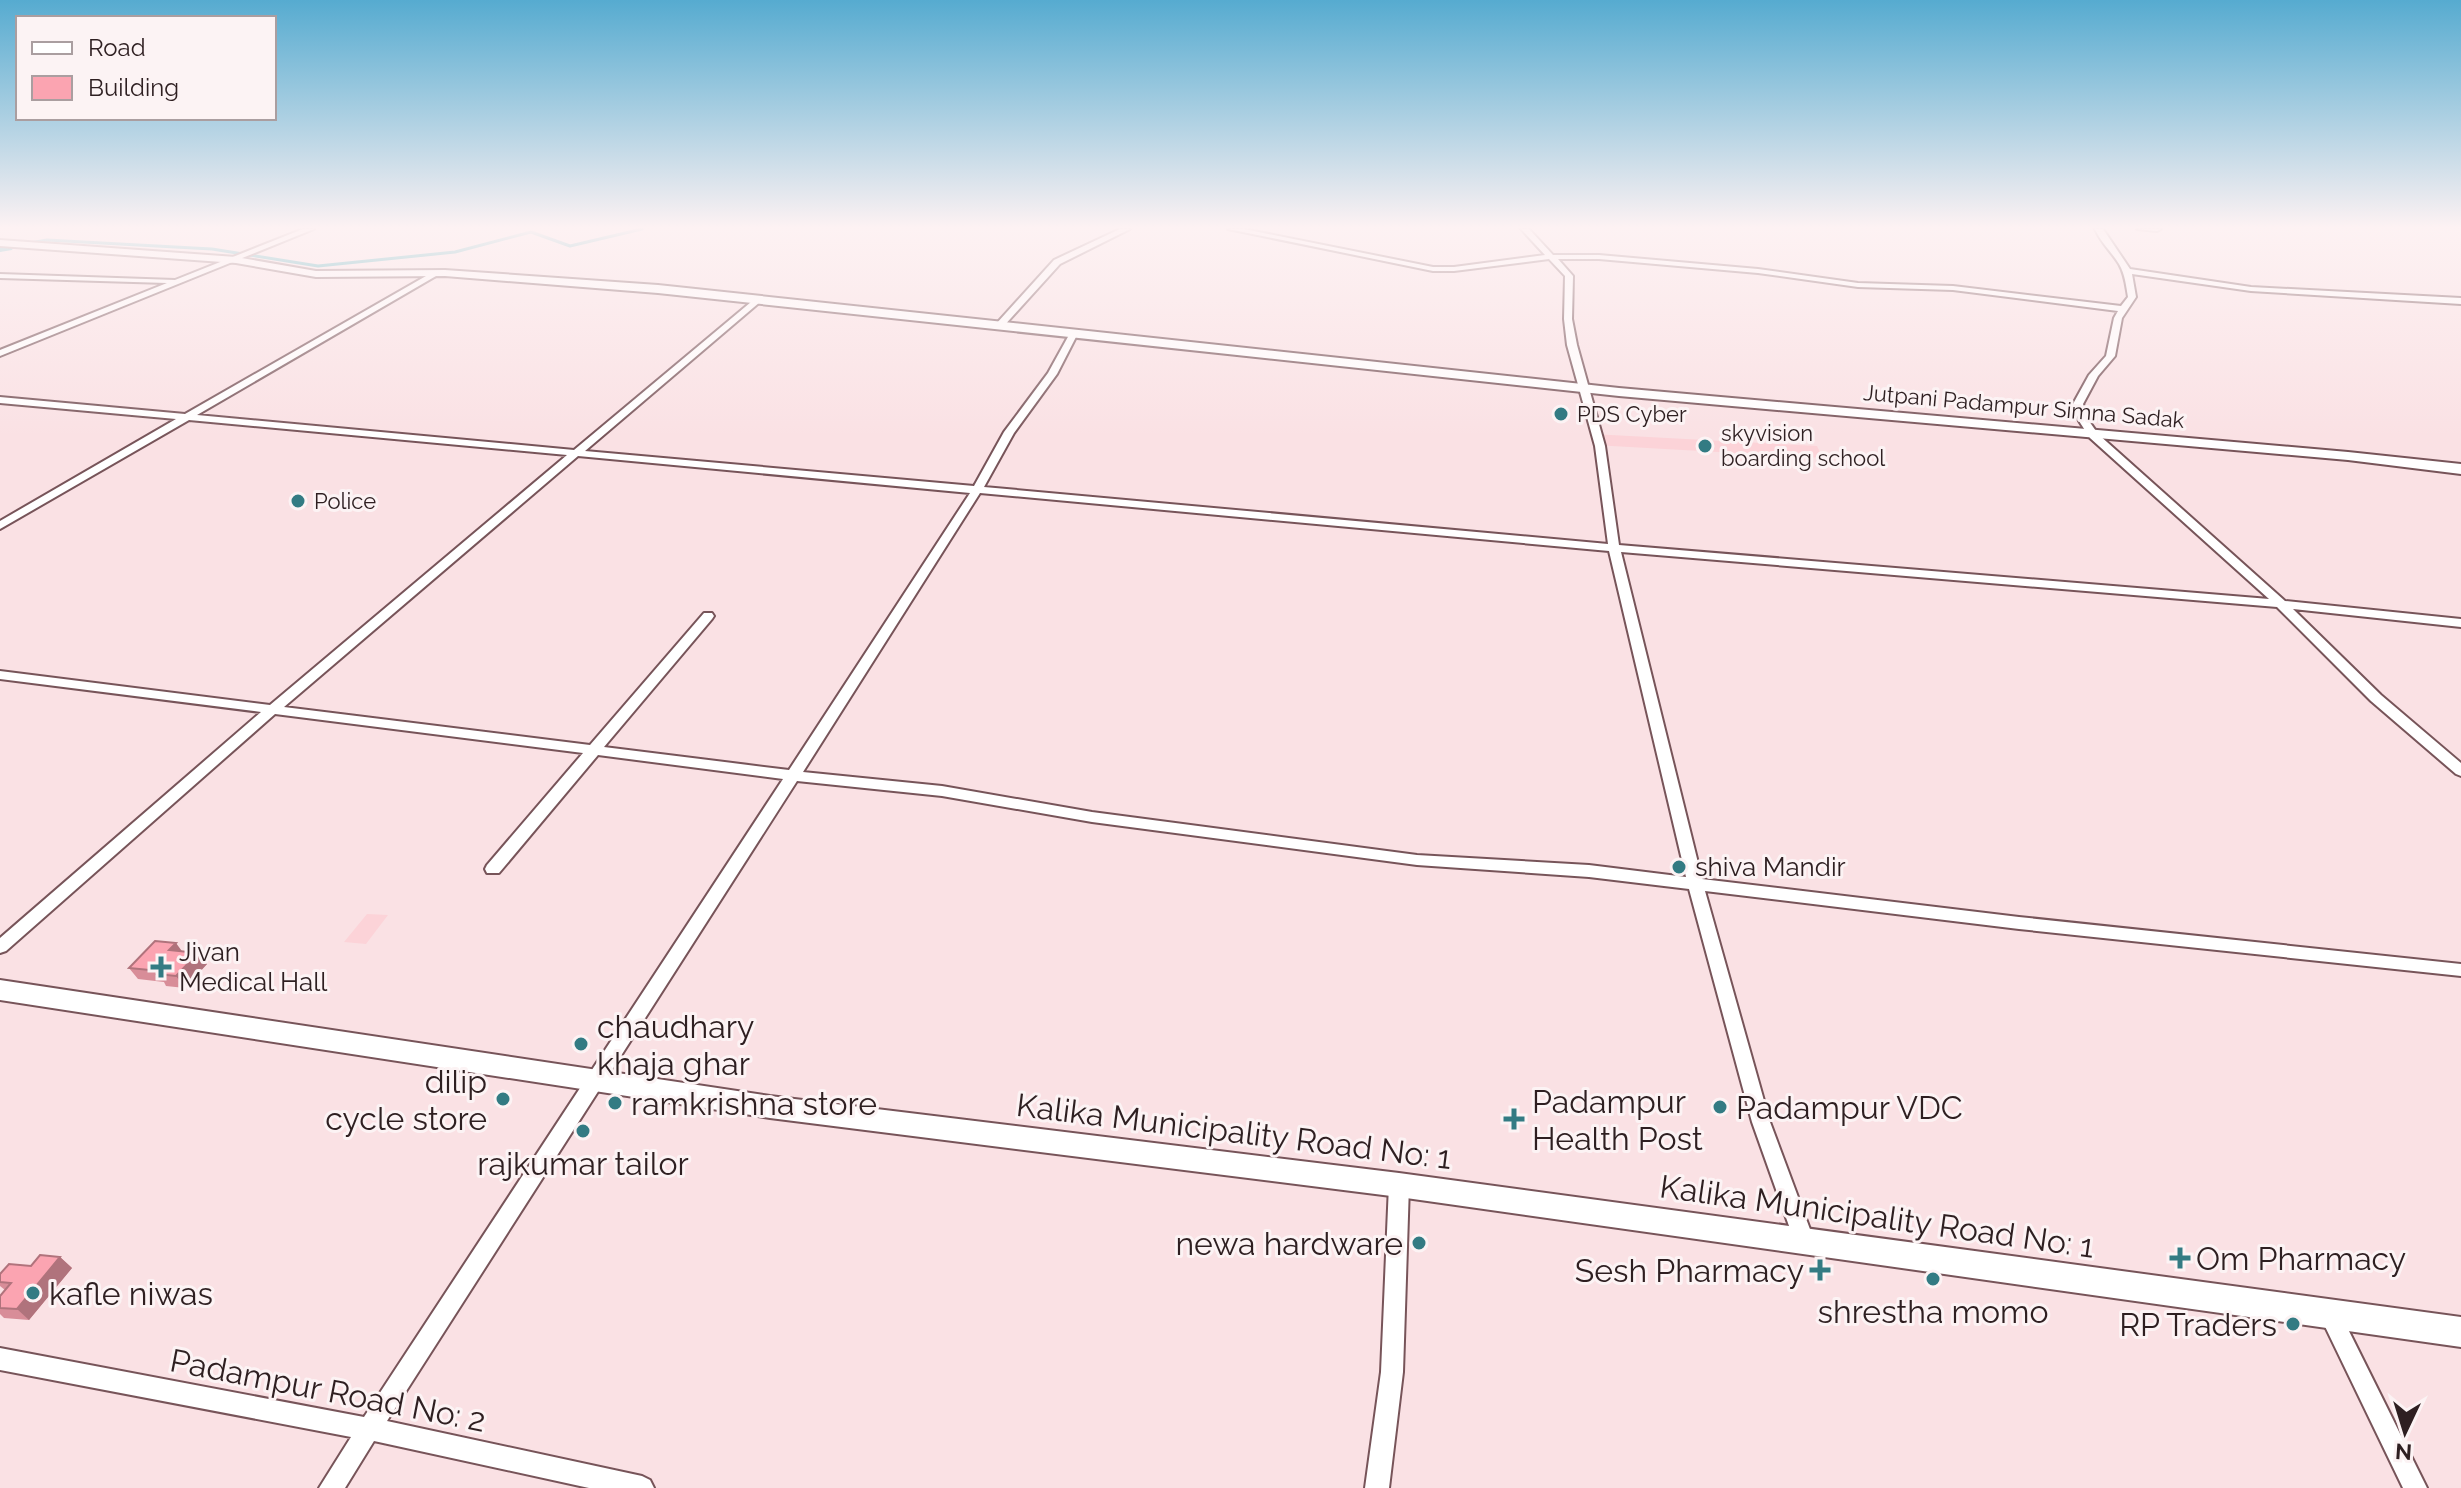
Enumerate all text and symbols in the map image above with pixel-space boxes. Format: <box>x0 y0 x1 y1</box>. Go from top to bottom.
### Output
legend <box>16 16 276 120</box>
text: Road <box>88 33 146 62</box>
text: Building <box>88 73 179 102</box>
street label: Jutpani Padampur Simna Sadak <box>1862 379 2186 433</box>
place label: PDS Cyber <box>1577 401 1687 427</box>
marker: PDS Cyber <box>1552 405 1570 423</box>
place label: skyvision boarding school <box>1721 420 1885 471</box>
marker: skyvision boarding school <box>1696 437 1714 455</box>
place label: Police <box>314 488 376 514</box>
marker: Police <box>289 492 307 510</box>
place label: shiva Mandir <box>1695 852 1846 882</box>
marker: shiva Mandir <box>1670 858 1688 876</box>
place label: Jivan Medical Hall <box>179 937 328 997</box>
marker: Jivan Medical Hall <box>150 956 172 978</box>
place label: chaudhary khaja ghar <box>597 1008 754 1082</box>
marker: chaudhary khaja ghar <box>572 1035 590 1053</box>
place label: dilip cycle store <box>325 1063 487 1137</box>
place label: Padampur Health Post <box>1532 1083 1703 1157</box>
place label: ramkrishna store <box>631 1085 877 1122</box>
street label: Kalika Municipality Road No: 1 <box>1014 1086 1454 1176</box>
place label: Padampur VDC <box>1736 1089 1963 1126</box>
marker: dilip cycle store <box>494 1090 512 1108</box>
marker: ramkrishna store <box>606 1094 624 1112</box>
marker: Padampur VDC <box>1711 1098 1729 1116</box>
marker: Padampur Health Post <box>1503 1108 1525 1130</box>
marker: rajkumar tailor <box>574 1122 592 1140</box>
place label: rajkumar tailor <box>477 1145 689 1182</box>
street label: Kalika Municipality Road No: 1 <box>1658 1167 2096 1265</box>
place label: newa hardware <box>1175 1225 1403 1262</box>
marker: newa hardware <box>1410 1234 1428 1252</box>
place label: Om Pharmacy <box>2196 1240 2406 1277</box>
marker: Om Pharmacy <box>2171 1249 2189 1267</box>
place label: Sesh Pharmacy <box>1575 1252 1804 1289</box>
marker: Sesh Pharmacy <box>1811 1261 1829 1279</box>
marker: shrestha momo <box>1924 1270 1942 1288</box>
place label: kafle niwas <box>49 1275 213 1312</box>
marker: kafle niwas <box>24 1284 42 1302</box>
place label: shrestha momo <box>1818 1293 2048 1330</box>
place label: RP Traders <box>2119 1306 2277 1343</box>
marker: RP Traders <box>2284 1315 2302 1333</box>
street label: Padampur Road No: 2 <box>167 1341 489 1439</box>
north arrow <box>2365 1392 2445 1472</box>
text: N <box>2394 1438 2413 1466</box>

